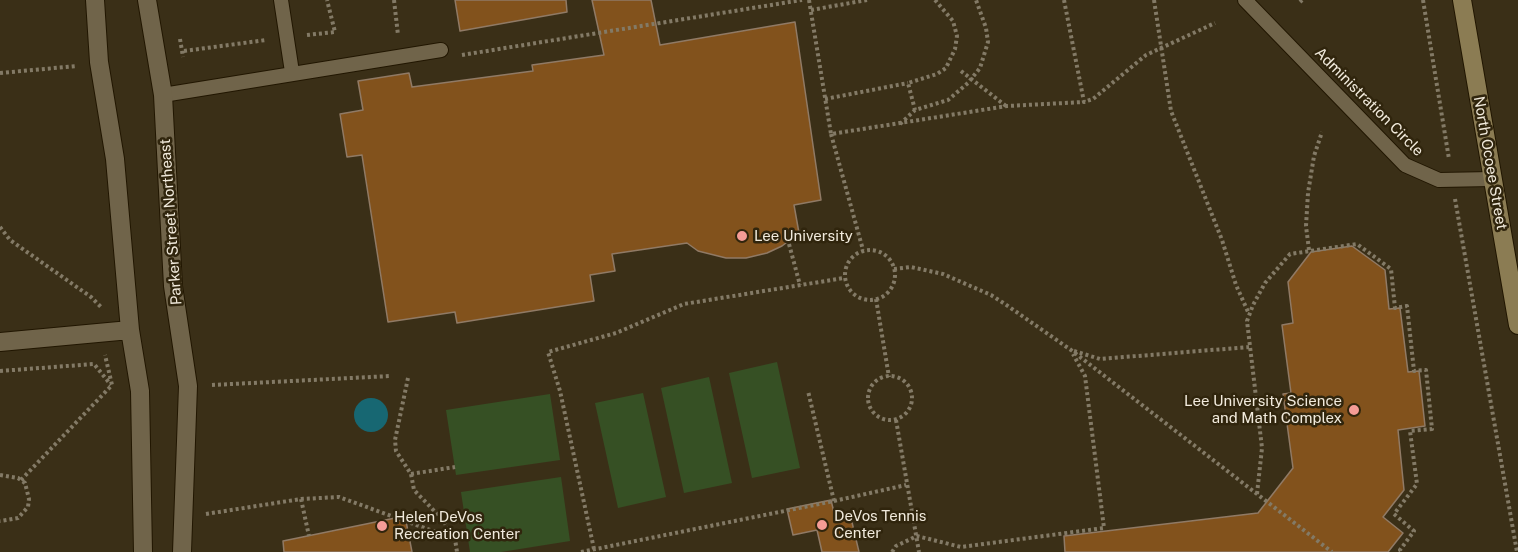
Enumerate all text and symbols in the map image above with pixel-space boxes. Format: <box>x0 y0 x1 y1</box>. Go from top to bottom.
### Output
street label: Administration Circle <box>1311 44 1427 160</box>
street label: North Ocoee Street <box>1469 95 1511 231</box>
street label: Parker Street Northeast <box>156 138 186 306</box>
place label: Lee University <box>754 227 853 245</box>
marker: Lee University <box>735 229 749 243</box>
place label: Lee University Science and Math Complex <box>1184 392 1342 427</box>
marker: Lee University Science and Math Complex <box>1347 403 1361 417</box>
place label: DeVos Tennis Center <box>834 507 926 542</box>
place label: Helen DeVos Recreation Center <box>394 508 520 543</box>
marker: DeVos Tennis Center <box>815 518 829 532</box>
marker: Helen DeVos Recreation Center <box>375 519 389 533</box>

